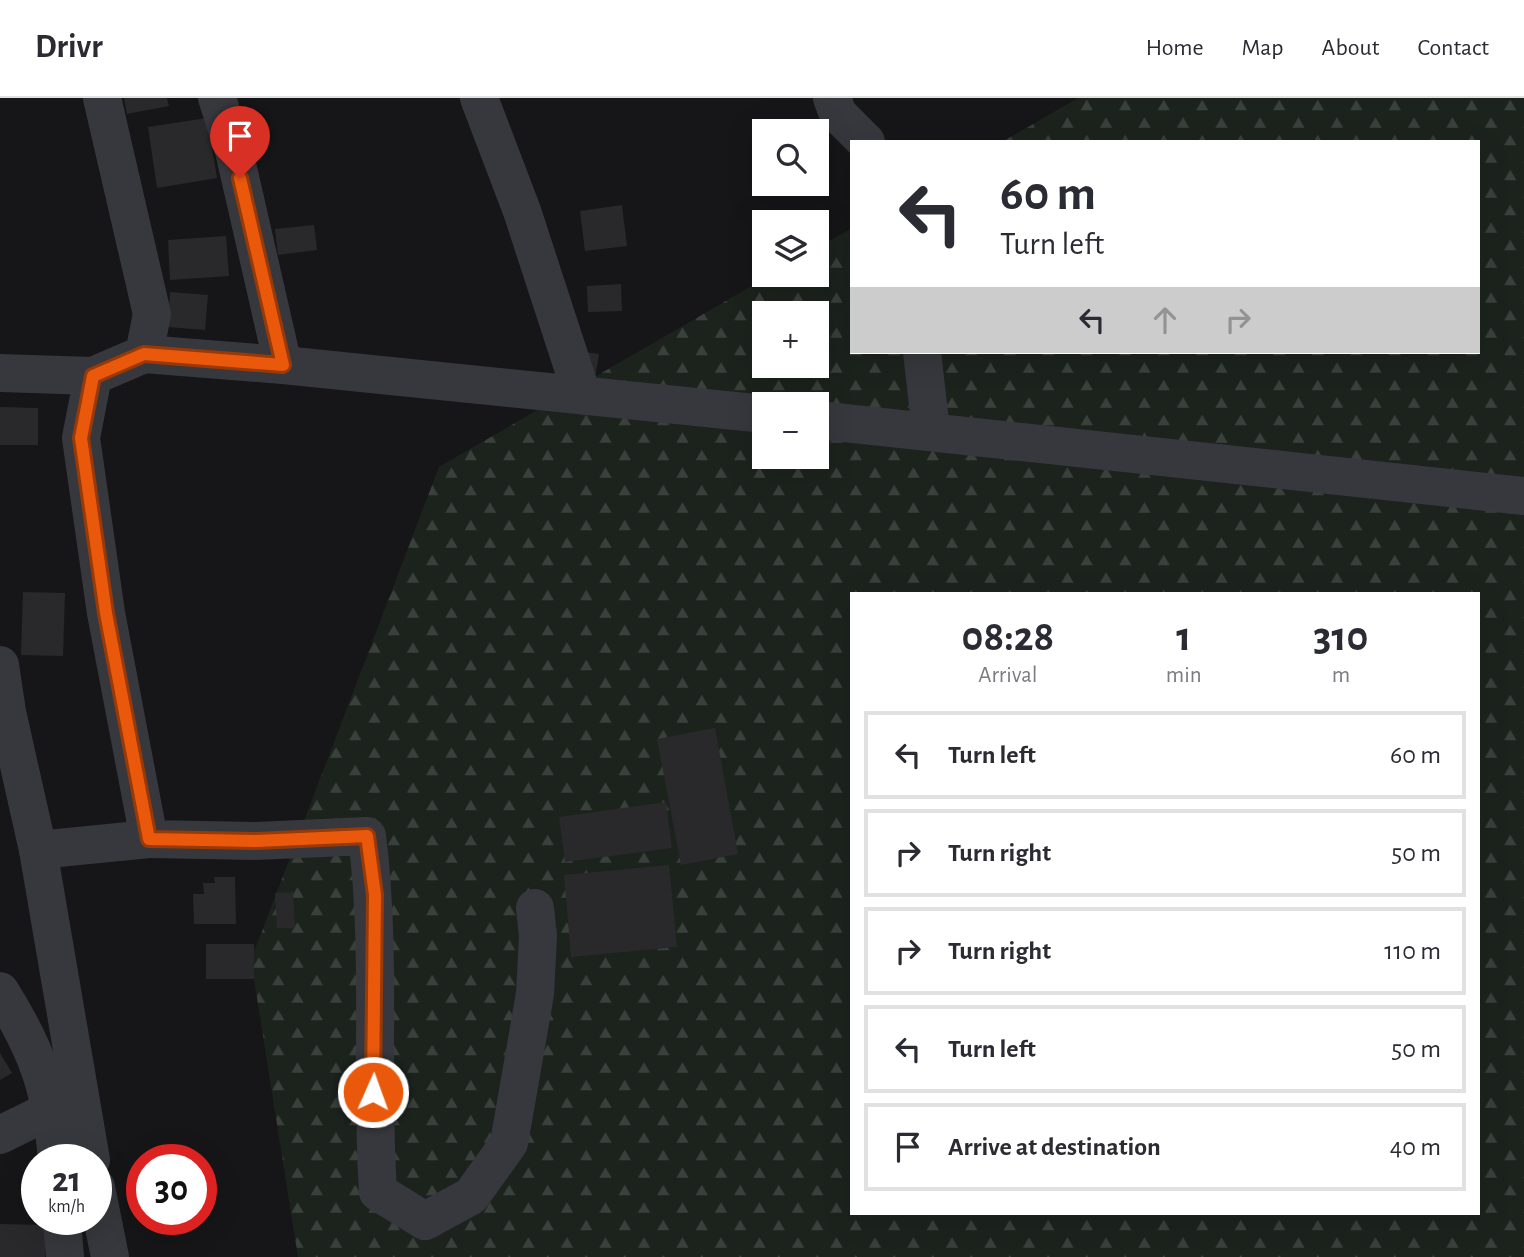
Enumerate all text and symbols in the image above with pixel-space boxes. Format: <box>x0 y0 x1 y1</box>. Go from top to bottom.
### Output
text: Drivr <box>35 31 103 64</box>
text: Home <box>1146 36 1204 60</box>
text: Map <box>1242 36 1284 60</box>
text: About <box>1322 36 1379 60</box>
text: Contact <box>1417 36 1489 60</box>
pin <box>210 106 270 178</box>
icon: arrive <box>221 117 259 155</box>
map controls <box>752 119 829 469</box>
button: search <box>752 119 829 196</box>
icon: left <box>885 168 976 259</box>
text: 60 m <box>1000 170 1096 219</box>
button: layers <box>752 210 829 287</box>
text: Turn left <box>1000 228 1104 260</box>
button: + <box>752 301 829 378</box>
icon: left <box>1073 301 1111 339</box>
icon: ahead <box>1146 301 1184 339</box>
icon: right <box>1219 301 1257 339</box>
button: − <box>752 392 829 469</box>
text: 08:28 <box>962 616 1054 658</box>
text: 1 <box>1176 616 1191 658</box>
text: 310 <box>1313 616 1368 658</box>
text: Arrival <box>978 664 1038 687</box>
text: min <box>1166 664 1202 687</box>
text: m <box>1332 664 1350 687</box>
icon: left <box>889 736 927 774</box>
text: Turn left <box>948 742 1036 768</box>
text: 60 m <box>1390 742 1441 768</box>
icon: right <box>889 834 927 872</box>
text: Turn right <box>948 840 1051 866</box>
text: 50 m <box>1391 840 1441 866</box>
icon: right <box>889 932 927 970</box>
text: Turn right <box>948 938 1051 964</box>
text: 110 m <box>1384 938 1441 964</box>
icon: left <box>889 1030 927 1068</box>
text: Turn left <box>948 1036 1036 1062</box>
text: 50 m <box>1391 1036 1441 1062</box>
position arrow <box>336 1055 410 1129</box>
icon: arrive <box>889 1128 927 1166</box>
text: Arrive at destination <box>948 1134 1161 1160</box>
text: 40 m <box>1390 1134 1441 1160</box>
speed limit sign: 30 <box>126 1144 217 1235</box>
text: 21 <box>52 1163 81 1198</box>
text: km/h <box>48 1198 85 1216</box>

